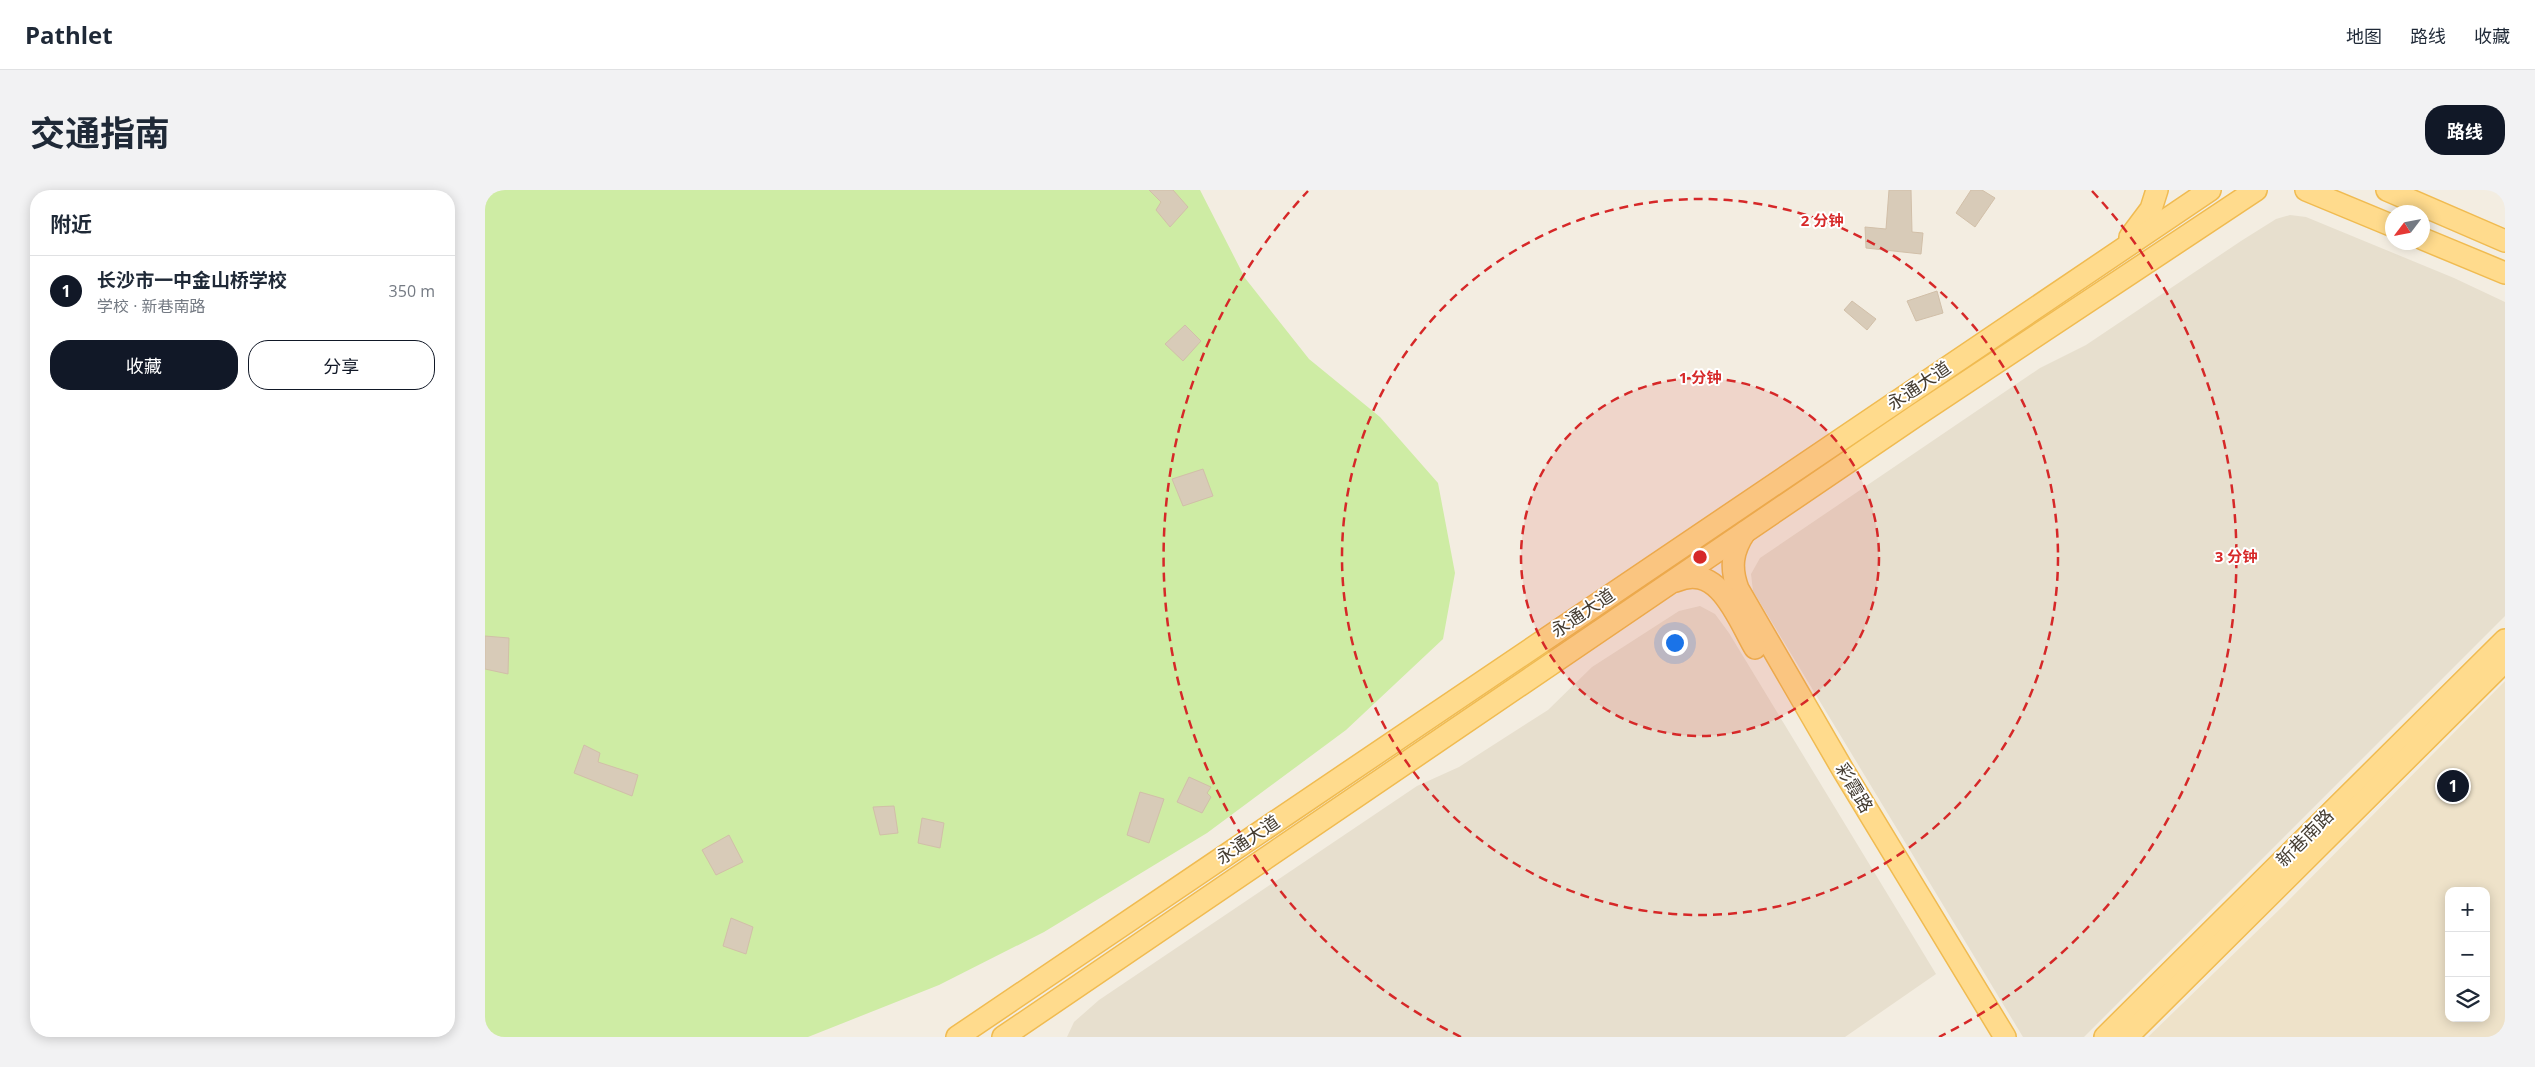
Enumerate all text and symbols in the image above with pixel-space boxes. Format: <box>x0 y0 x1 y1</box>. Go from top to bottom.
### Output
text: Pathlet <box>25 18 113 51</box>
text: 地图 <box>2346 24 2382 48</box>
text: 路线 <box>2410 24 2446 48</box>
text: 收藏 <box>2474 24 2510 48</box>
button: 路线 <box>2425 105 2505 155</box>
text: 交通指南 <box>30 109 170 156</box>
north arrow <box>2385 205 2430 250</box>
text: 附近 <box>50 210 92 238</box>
text: 2 分钟 <box>1801 210 1843 230</box>
text: 长沙市一中金山桥学校 <box>97 267 287 293</box>
text: 1 <box>61 280 71 302</box>
text: 350 m <box>389 280 435 302</box>
text: 学校 · 新巷南路 <box>97 295 206 317</box>
button: 收藏 <box>50 340 238 390</box>
button: 分享 <box>248 340 435 390</box>
street label: 永通大道 <box>1882 355 1955 415</box>
text: 1 分钟 <box>1679 367 1721 387</box>
text: 3 分钟 <box>2215 546 2257 566</box>
centre of rings <box>1691 548 1709 566</box>
street label: 永通大道 <box>1546 582 1619 642</box>
your location <box>1662 630 1688 656</box>
street label: 彩霞路 <box>1831 758 1879 817</box>
pin: 1 <box>2437 767 2469 805</box>
street label: 新巷南路 <box>2270 803 2338 871</box>
street label: 永通大道 <box>1211 809 1284 869</box>
map controls <box>2445 887 2490 1022</box>
button: + <box>2445 887 2490 932</box>
button: − <box>2445 932 2490 977</box>
button: layers <box>2445 977 2490 1022</box>

